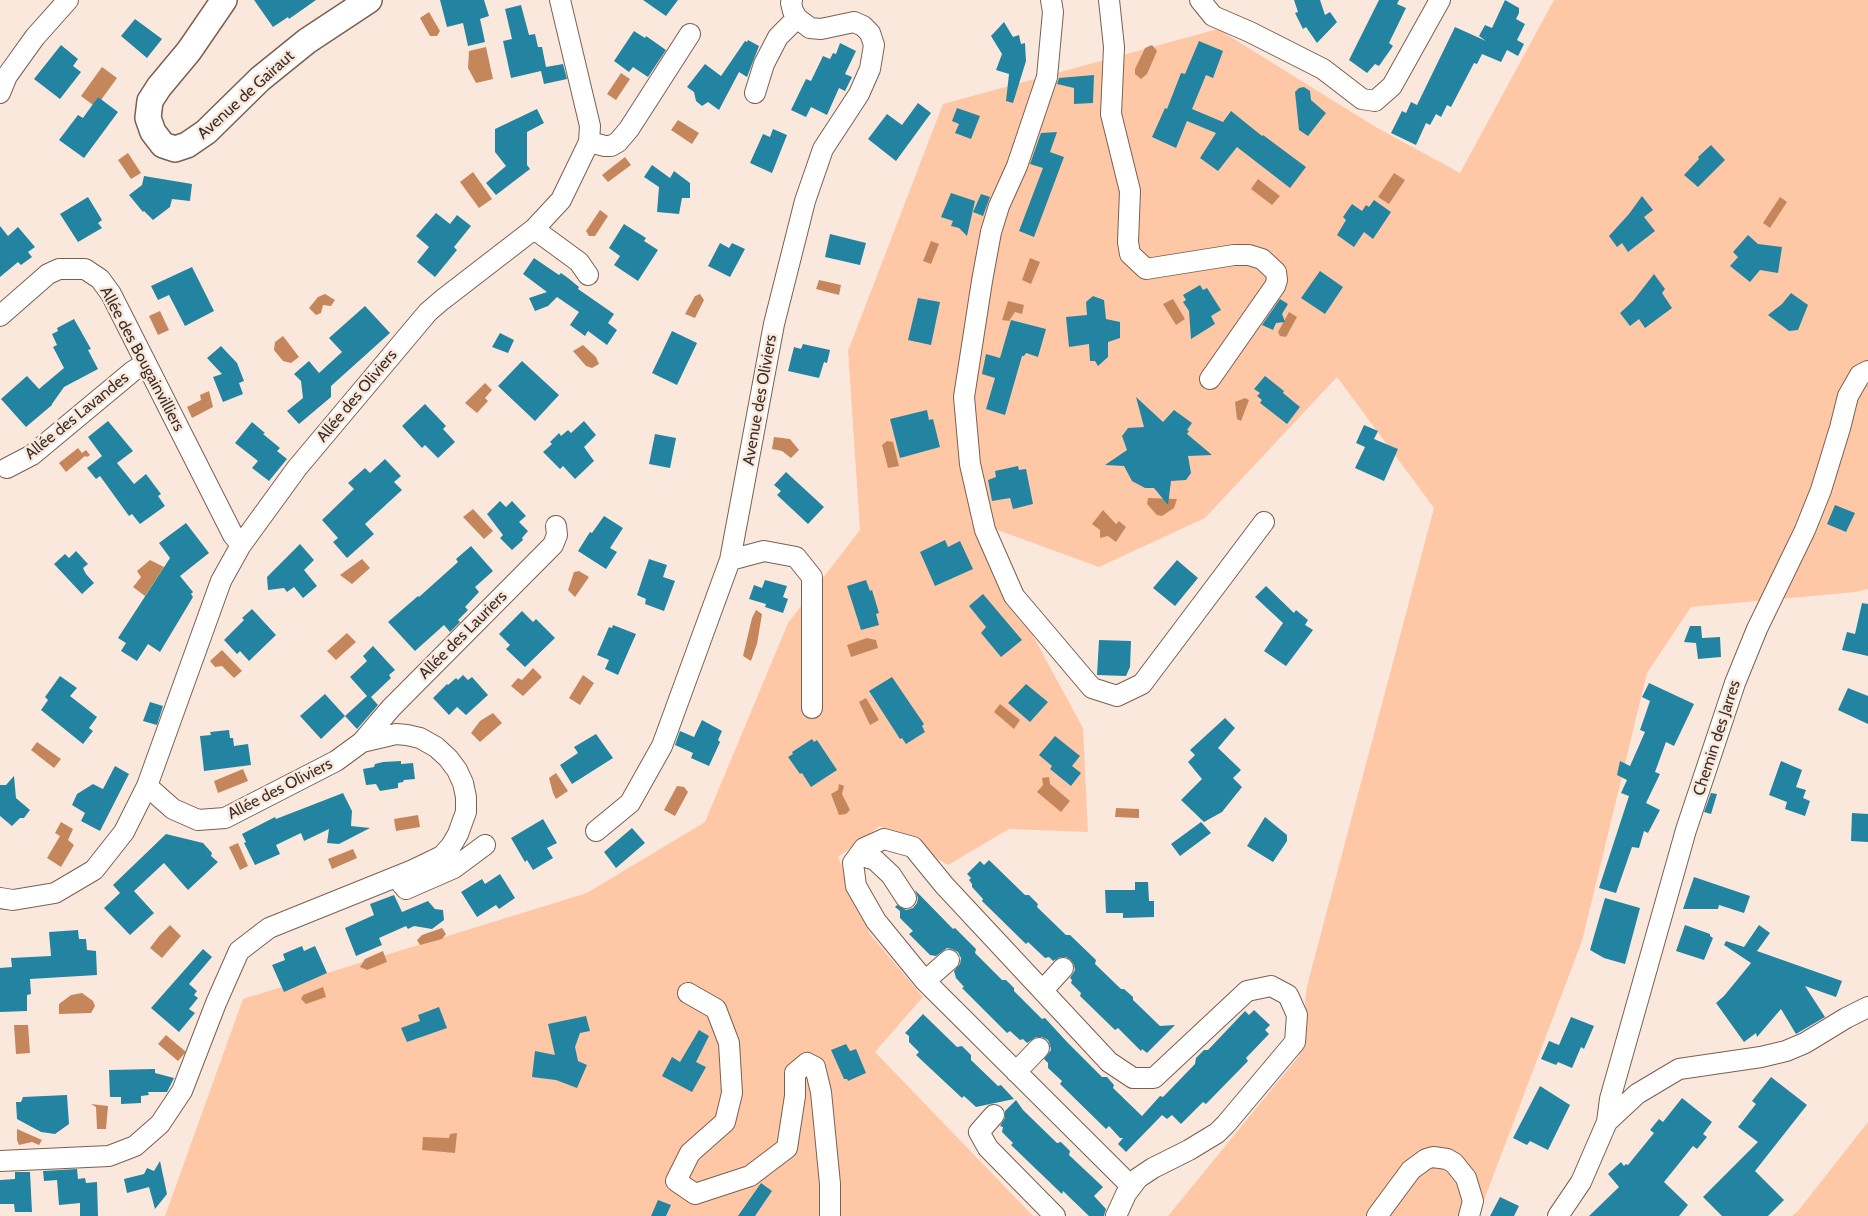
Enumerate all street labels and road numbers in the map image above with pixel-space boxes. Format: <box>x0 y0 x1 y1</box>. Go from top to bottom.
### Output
street label: Avenue de Gairaut <box>194 47 298 143</box>
street label: Allée des Bougainvilliers <box>96 283 188 435</box>
street label: Avenue des Oliviers <box>739 333 781 467</box>
street label: Allée des Oliviers <box>313 346 401 446</box>
street label: Allée des Lavandes <box>21 368 133 464</box>
street label: Allée des Lauriers <box>415 587 511 683</box>
street label: Chemin des Jarres <box>1689 678 1745 798</box>
street label: Allée des Oliviers <box>224 754 336 824</box>

